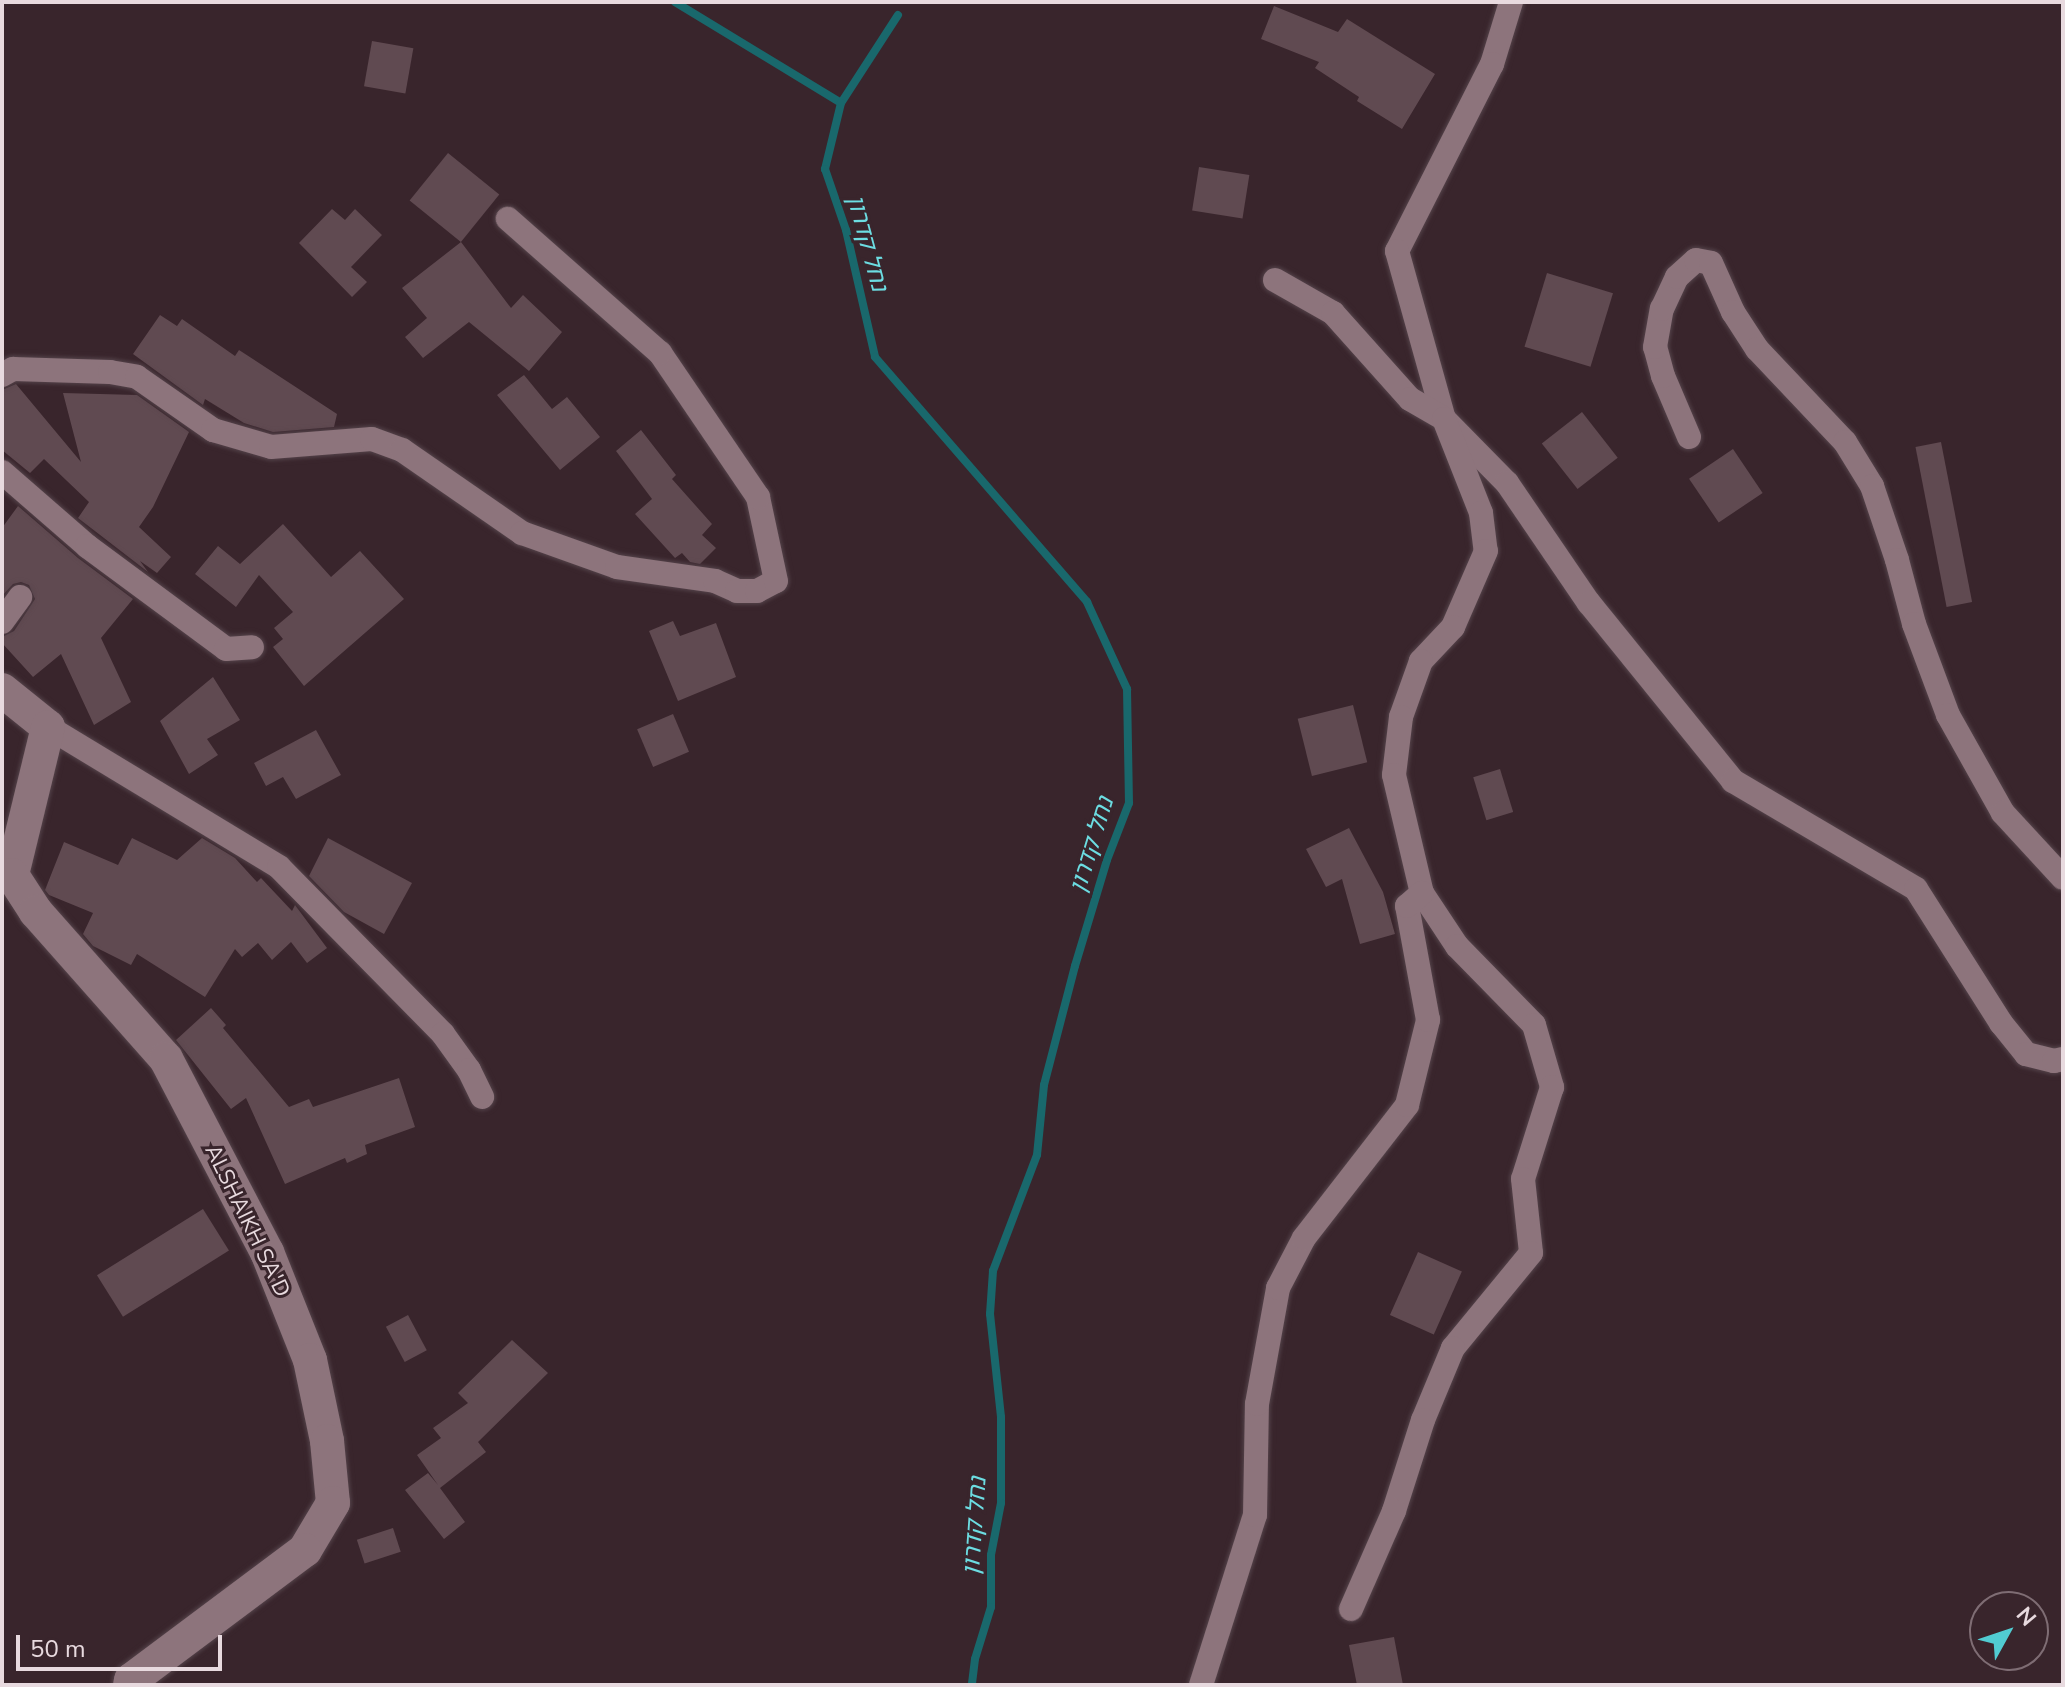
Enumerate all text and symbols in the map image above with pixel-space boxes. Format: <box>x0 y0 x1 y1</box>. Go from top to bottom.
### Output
water label: נחל קדרון <box>840 192 894 294</box>
water label: נחל קדרון <box>1064 794 1120 896</box>
street label: ALSHAIKH SA'D <box>199 1140 295 1302</box>
water label: נחל קדרון <box>957 1476 993 1576</box>
north arrow <box>1969 1591 2049 1671</box>
text: N <box>2009 1601 2043 1633</box>
scale bar <box>20 1619 226 1669</box>
text: 50 m <box>30 1633 86 1665</box>

